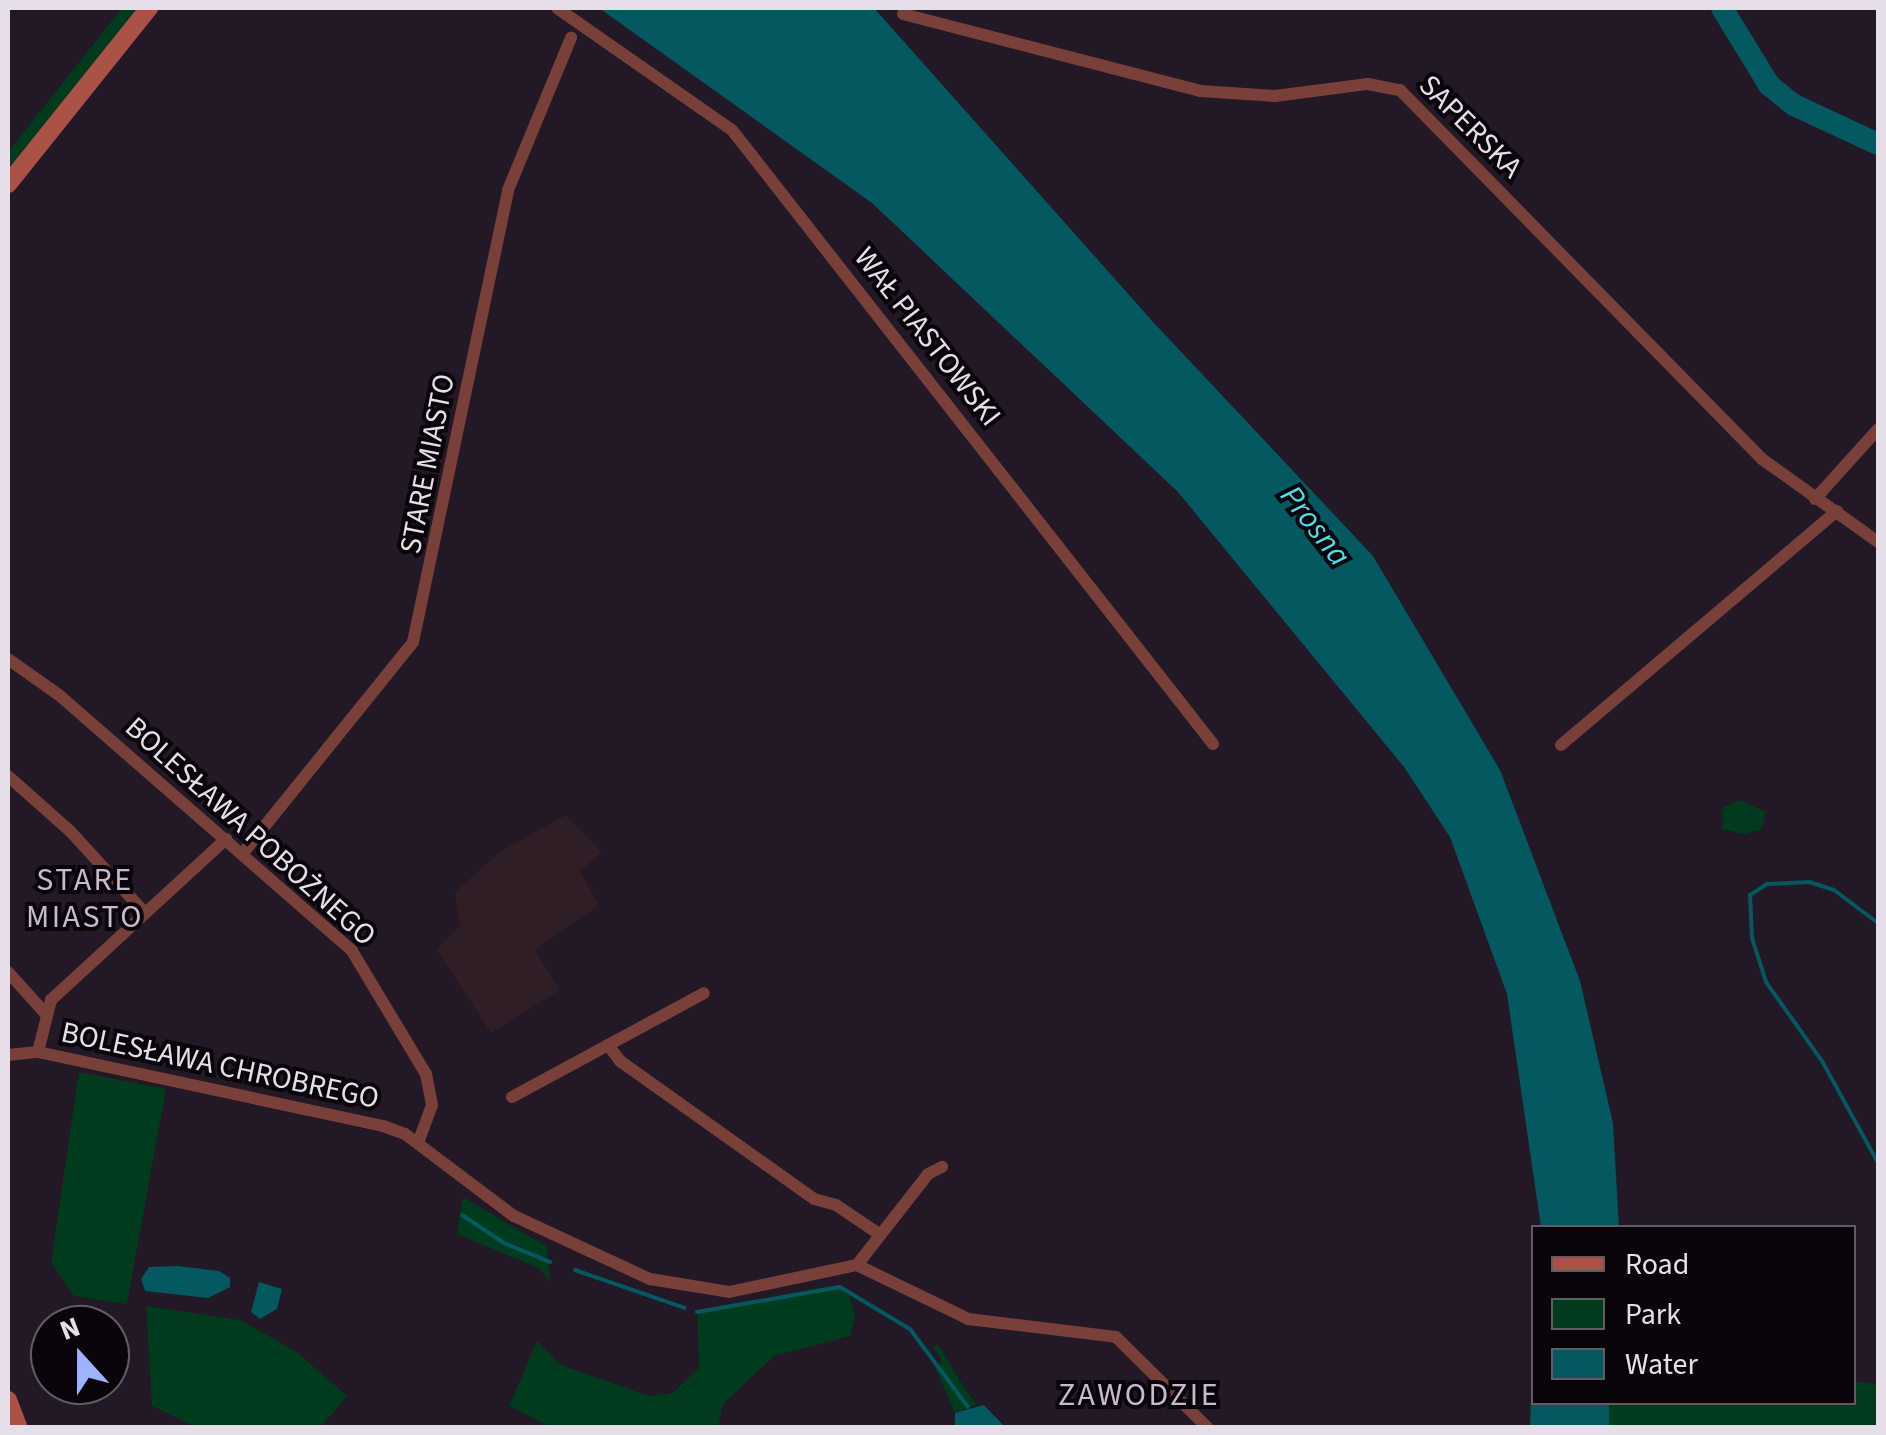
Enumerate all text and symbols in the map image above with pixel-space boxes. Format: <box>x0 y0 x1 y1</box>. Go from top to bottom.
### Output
street label: SAPERSKA <box>1411 68 1529 186</box>
street label: WAŁ PIASTOWSKI <box>846 240 1008 434</box>
street label: STARE MIASTO <box>393 371 463 557</box>
water label: Prosna <box>1272 478 1358 574</box>
street label: BOLESŁAWA POBOŻNEGO <box>117 710 383 954</box>
district label: STARE MIASTO <box>26 862 144 937</box>
street label: BOLESŁAWA CHROBREGO <box>58 1015 382 1117</box>
legend <box>1531 1225 1856 1405</box>
text: Road <box>1625 1243 1689 1286</box>
text: Park <box>1625 1293 1681 1336</box>
north arrow <box>30 1305 130 1405</box>
text: N <box>54 1307 86 1351</box>
text: Water <box>1625 1343 1698 1386</box>
district label: ZAWODZIE <box>1058 1376 1220 1414</box>

